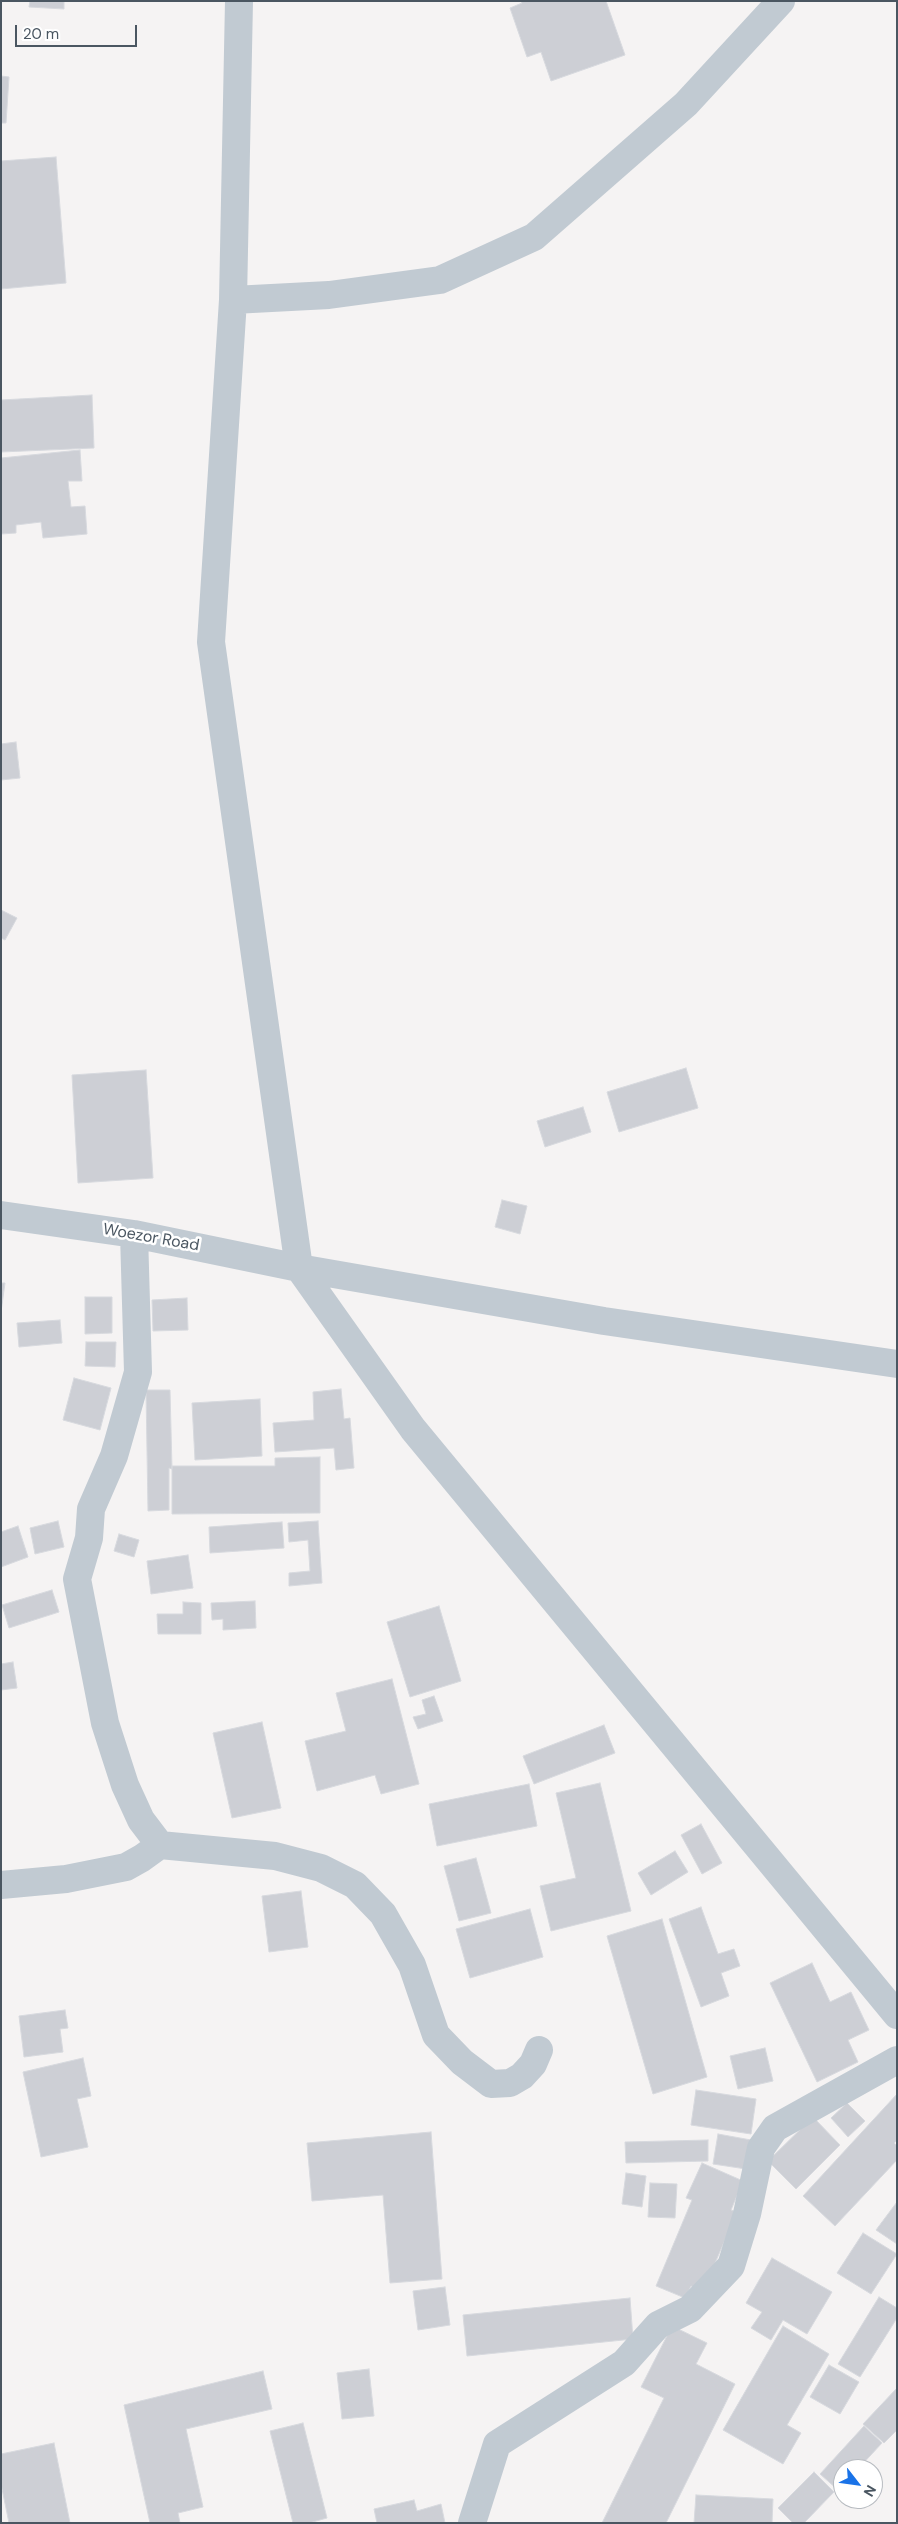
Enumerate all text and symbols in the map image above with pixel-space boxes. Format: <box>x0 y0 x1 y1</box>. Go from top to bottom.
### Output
scale bar <box>18 15 140 47</box>
text: 20 m <box>23 24 59 44</box>
street label: Woezor Road <box>101 1220 201 1256</box>
north arrow <box>833 2459 883 2509</box>
text: N <box>860 2482 880 2500</box>

